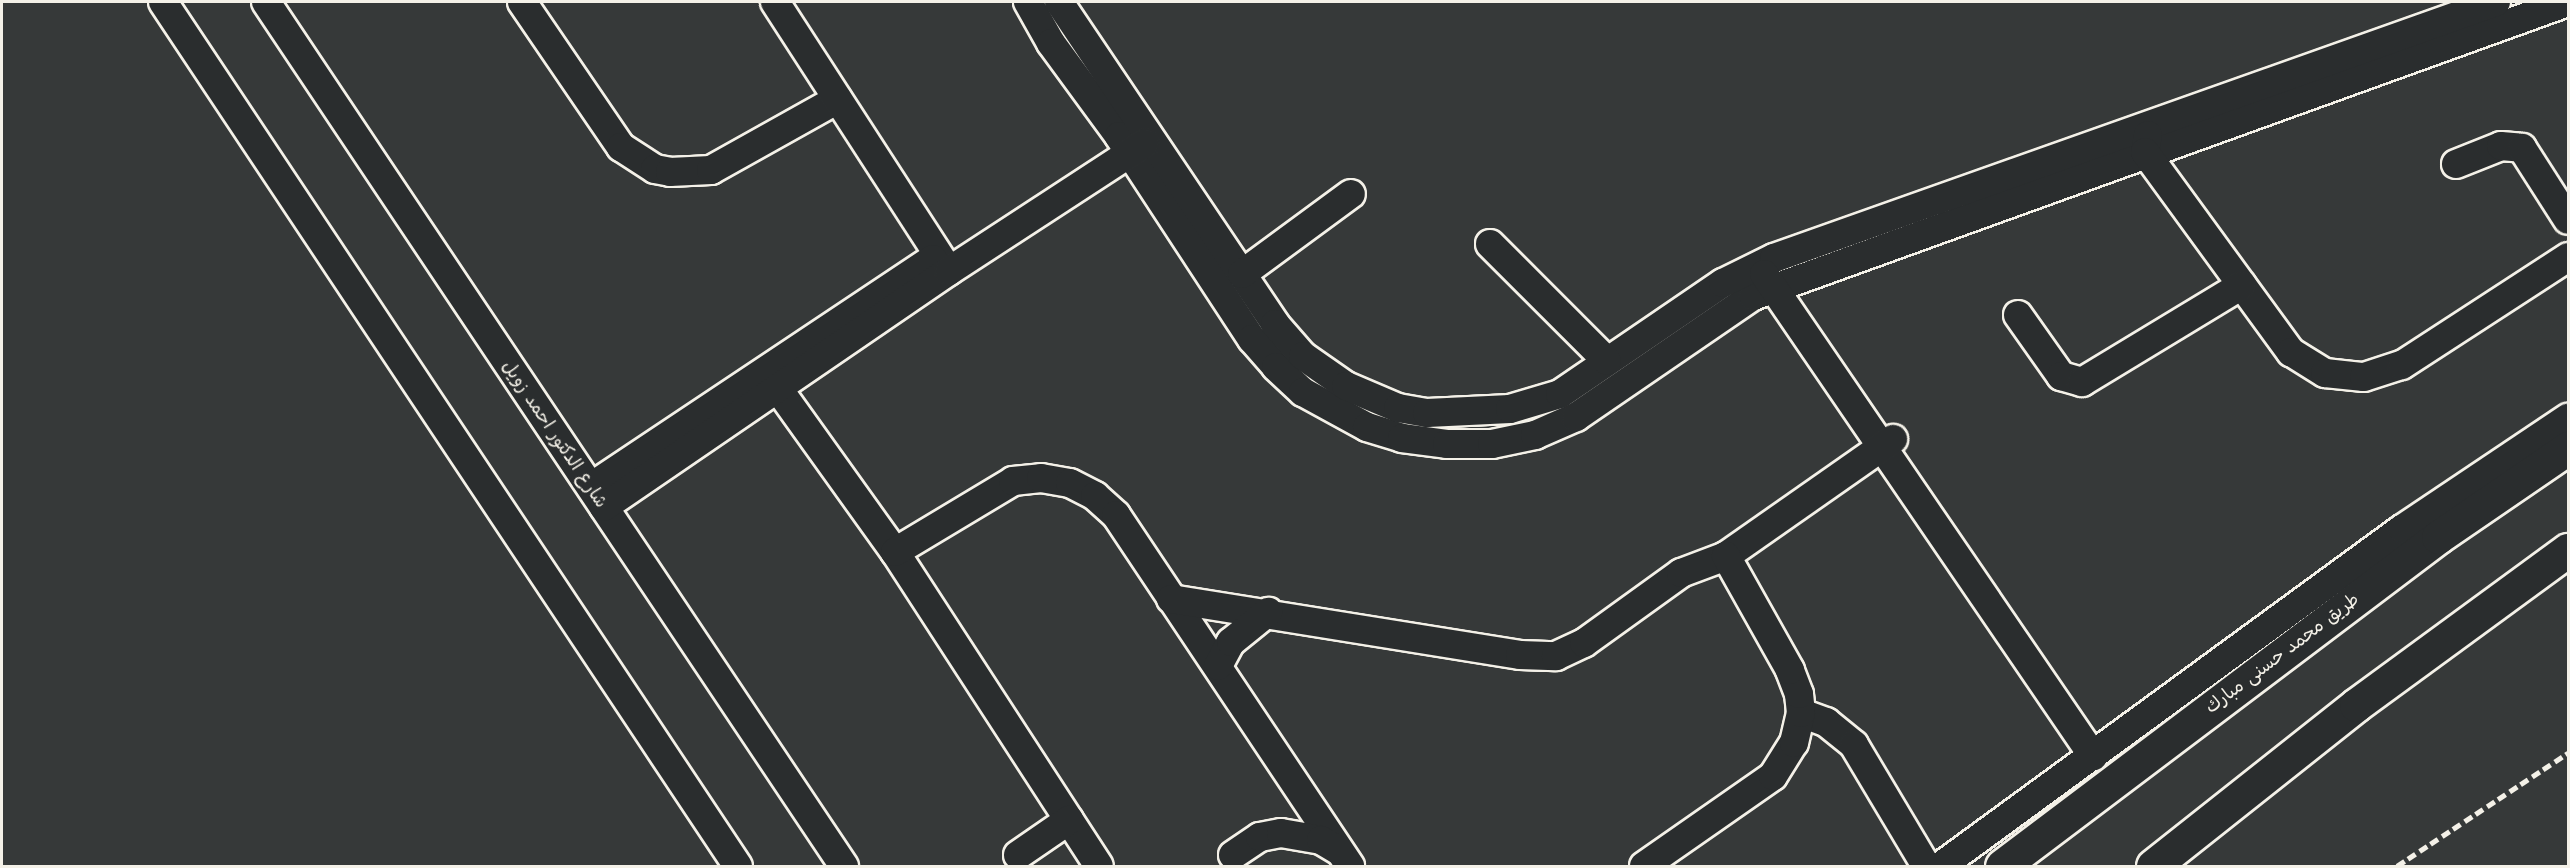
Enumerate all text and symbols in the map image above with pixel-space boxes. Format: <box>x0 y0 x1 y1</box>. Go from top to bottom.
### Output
street label: شارع الدكتور احمد زويل <box>498 356 612 512</box>
street label: طريق محمد حسنى مبارك <box>2201 588 2363 718</box>

